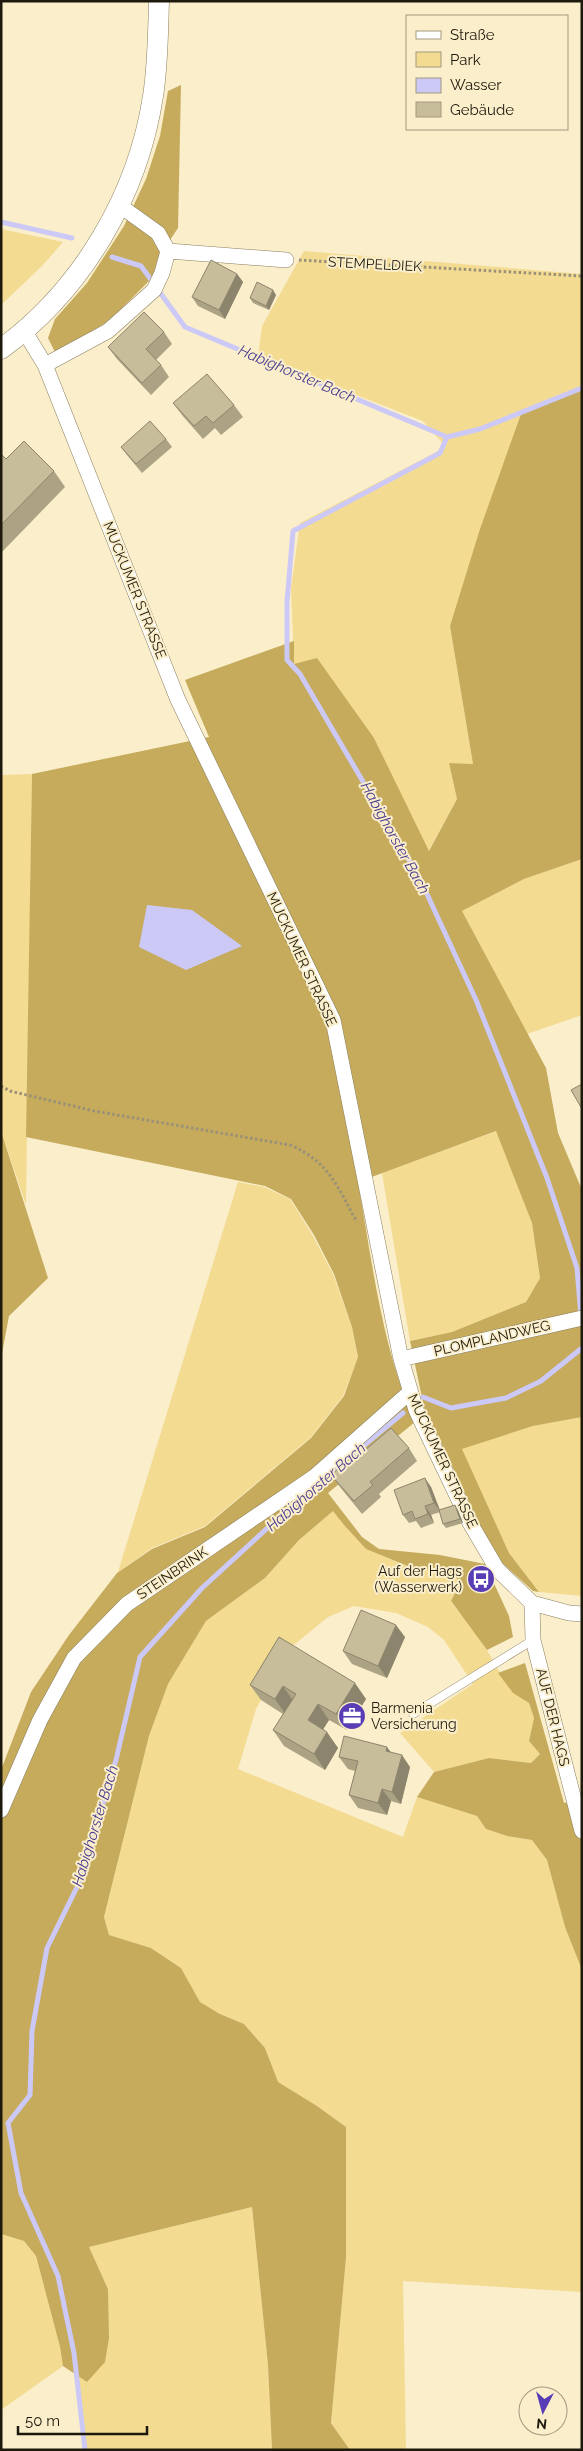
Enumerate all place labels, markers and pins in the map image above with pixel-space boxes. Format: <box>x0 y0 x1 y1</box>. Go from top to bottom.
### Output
place label: Auf der Hags (Wasserwerk) <box>375 1563 462 1595</box>
bus stop icon: Auf der Hags (Wasserwerk) <box>466 1564 496 1594</box>
place label: Barmenia Versicherung <box>371 1700 457 1732</box>
office icon: Barmenia Versicherung <box>337 1701 367 1731</box>

